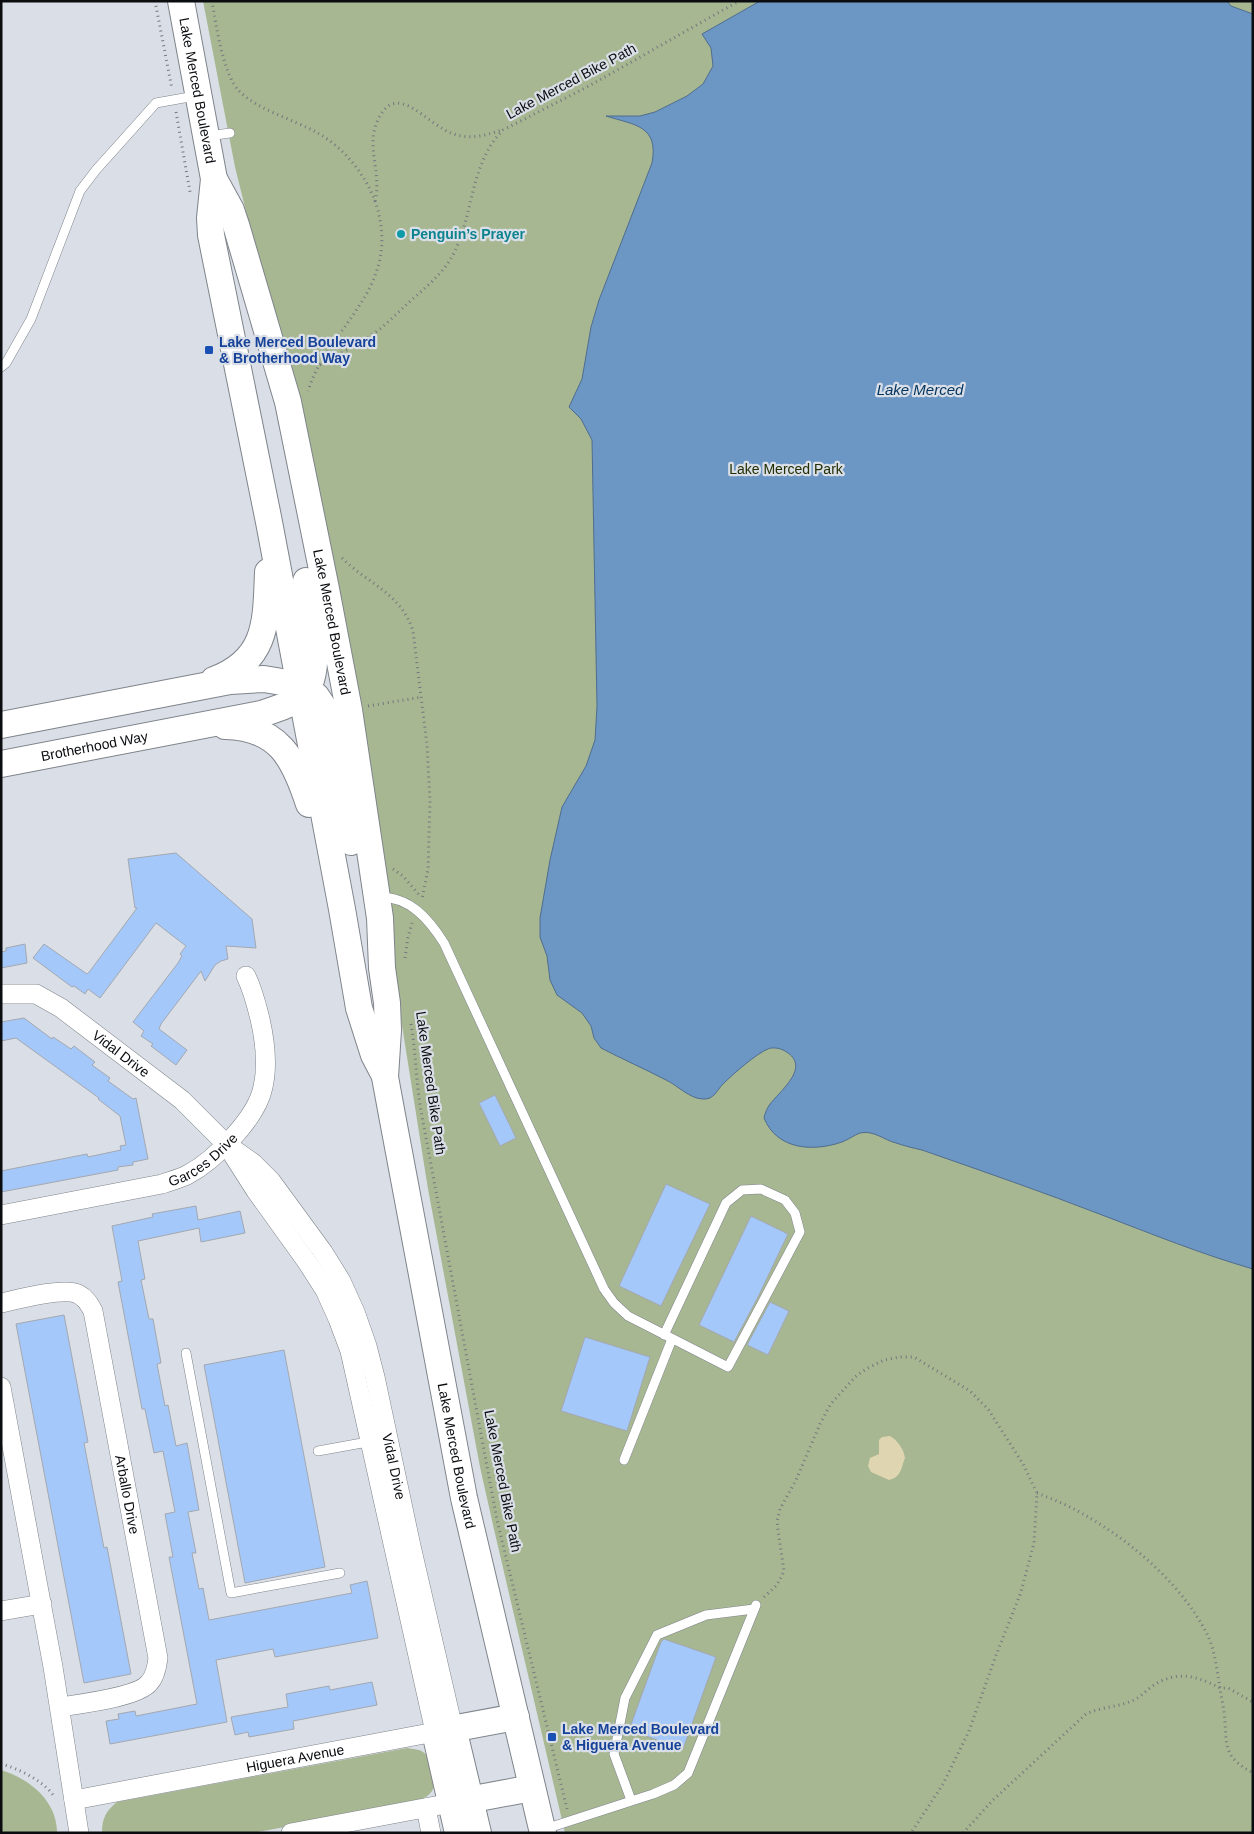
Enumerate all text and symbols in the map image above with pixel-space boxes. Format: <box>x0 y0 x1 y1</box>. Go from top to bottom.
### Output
street label: Lake Merced Boulevard <box>176 16 219 165</box>
street label: Lake Merced Bike Path <box>503 40 639 122</box>
place label: Penguin’s Prayer <box>411 226 525 242</box>
marker: Penguin’s Prayer <box>395 228 407 240</box>
place label: Lake Merced Boulevard & Brotherhood Way <box>219 334 376 366</box>
marker: Lake Merced Boulevard & Brotherhood Way <box>203 344 215 356</box>
water label: Lake Merced <box>877 381 964 398</box>
park label: Lake Merced Park <box>729 461 844 477</box>
street label: Lake Merced Boulevard <box>310 548 354 696</box>
street label: Brotherhood Way <box>39 728 149 764</box>
street label: Lake Merced Bike Path <box>413 1010 449 1156</box>
street label: Vidal Drive <box>89 1027 153 1081</box>
street label: Garces Drive <box>166 1130 241 1189</box>
street label: Lake Merced Boulevard <box>435 1382 479 1530</box>
street label: Lake Merced Bike Path <box>481 1408 525 1554</box>
street label: Vidal Drive <box>379 1432 409 1501</box>
street label: Arballo Drive <box>112 1454 143 1536</box>
place label: Lake Merced Boulevard & Higuera Avenue <box>562 1721 719 1753</box>
marker: Lake Merced Boulevard & Higuera Avenue <box>546 1731 558 1743</box>
street label: Higuera Avenue <box>245 1741 346 1775</box>

